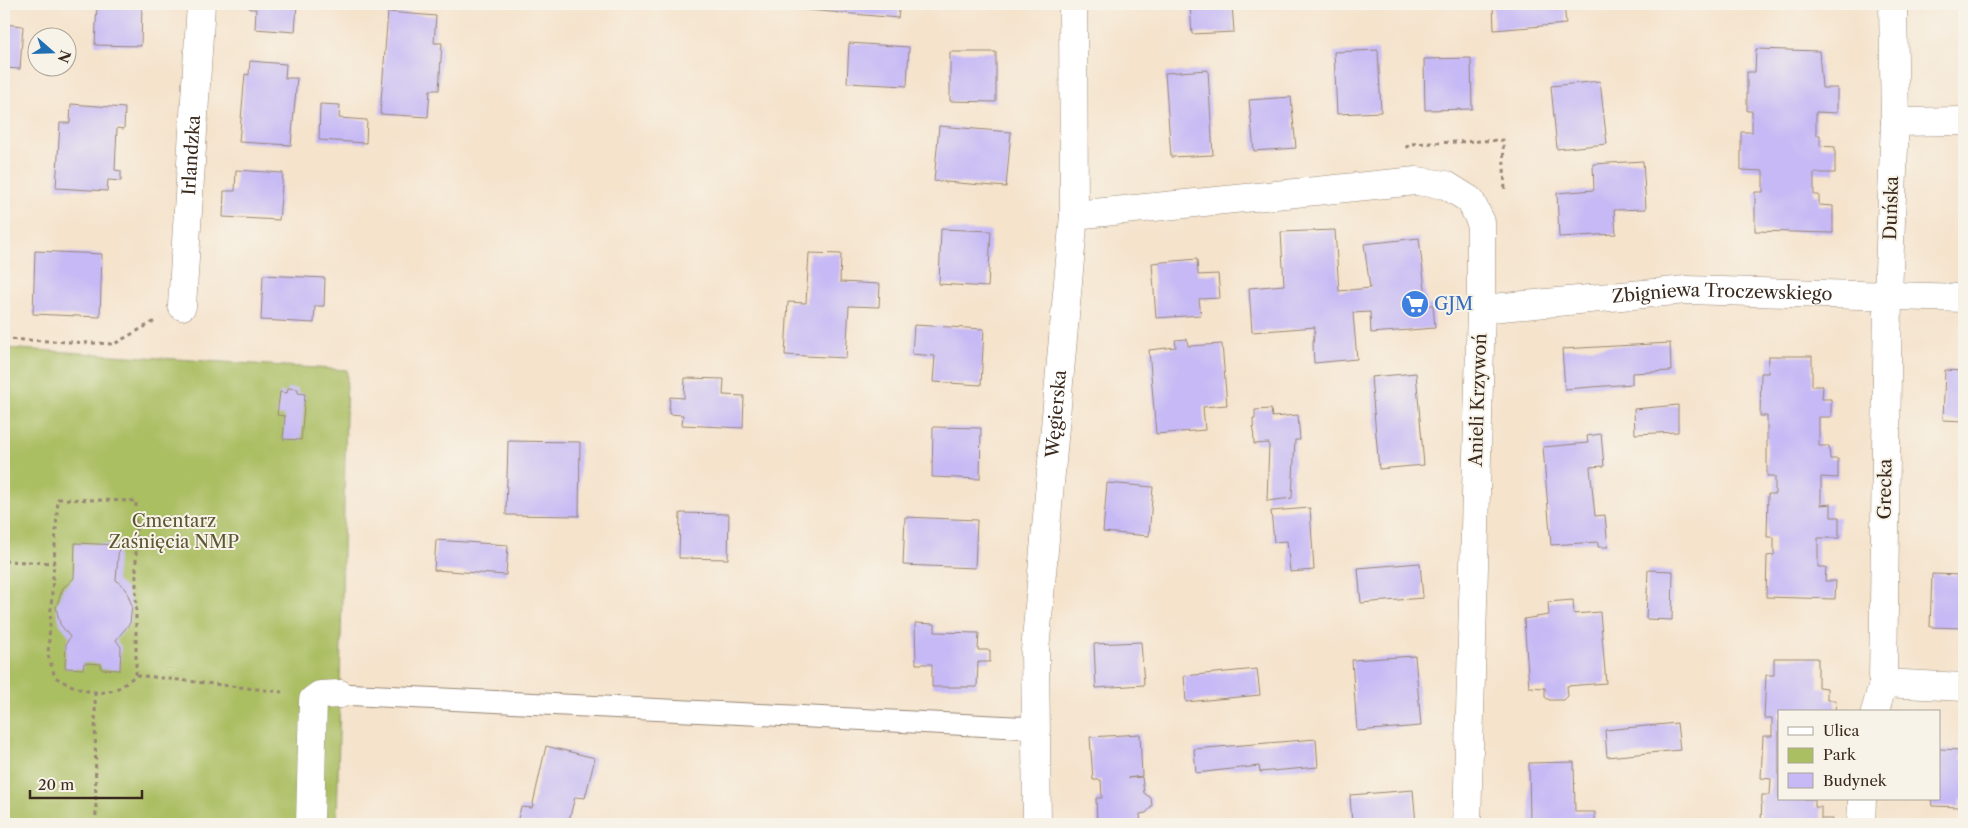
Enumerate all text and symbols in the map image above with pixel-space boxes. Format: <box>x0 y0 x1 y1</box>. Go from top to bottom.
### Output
north arrow <box>28 28 78 78</box>
text: N <box>54 48 75 65</box>
street label: Irlandzka <box>178 114 205 196</box>
street label: Duńska <box>1879 175 1903 240</box>
street label: Zbigniewa Troczewskiego <box>1611 278 1833 308</box>
supermarket icon: GJM <box>1400 289 1430 319</box>
place label: GJM <box>1434 293 1473 315</box>
street label: Anieli Krzywoń <box>1465 333 1491 468</box>
street label: Węgierska <box>1041 368 1071 460</box>
street label: Grecka <box>1873 458 1897 520</box>
park label: Cmentarz Zaśnięcia NMP <box>109 510 239 553</box>
legend <box>1778 710 1940 800</box>
text: Ulica <box>1823 721 1859 740</box>
text: Park <box>1823 745 1857 764</box>
scale bar <box>30 768 142 800</box>
text: Budynek <box>1823 771 1888 790</box>
text: 20 m <box>38 775 74 794</box>

